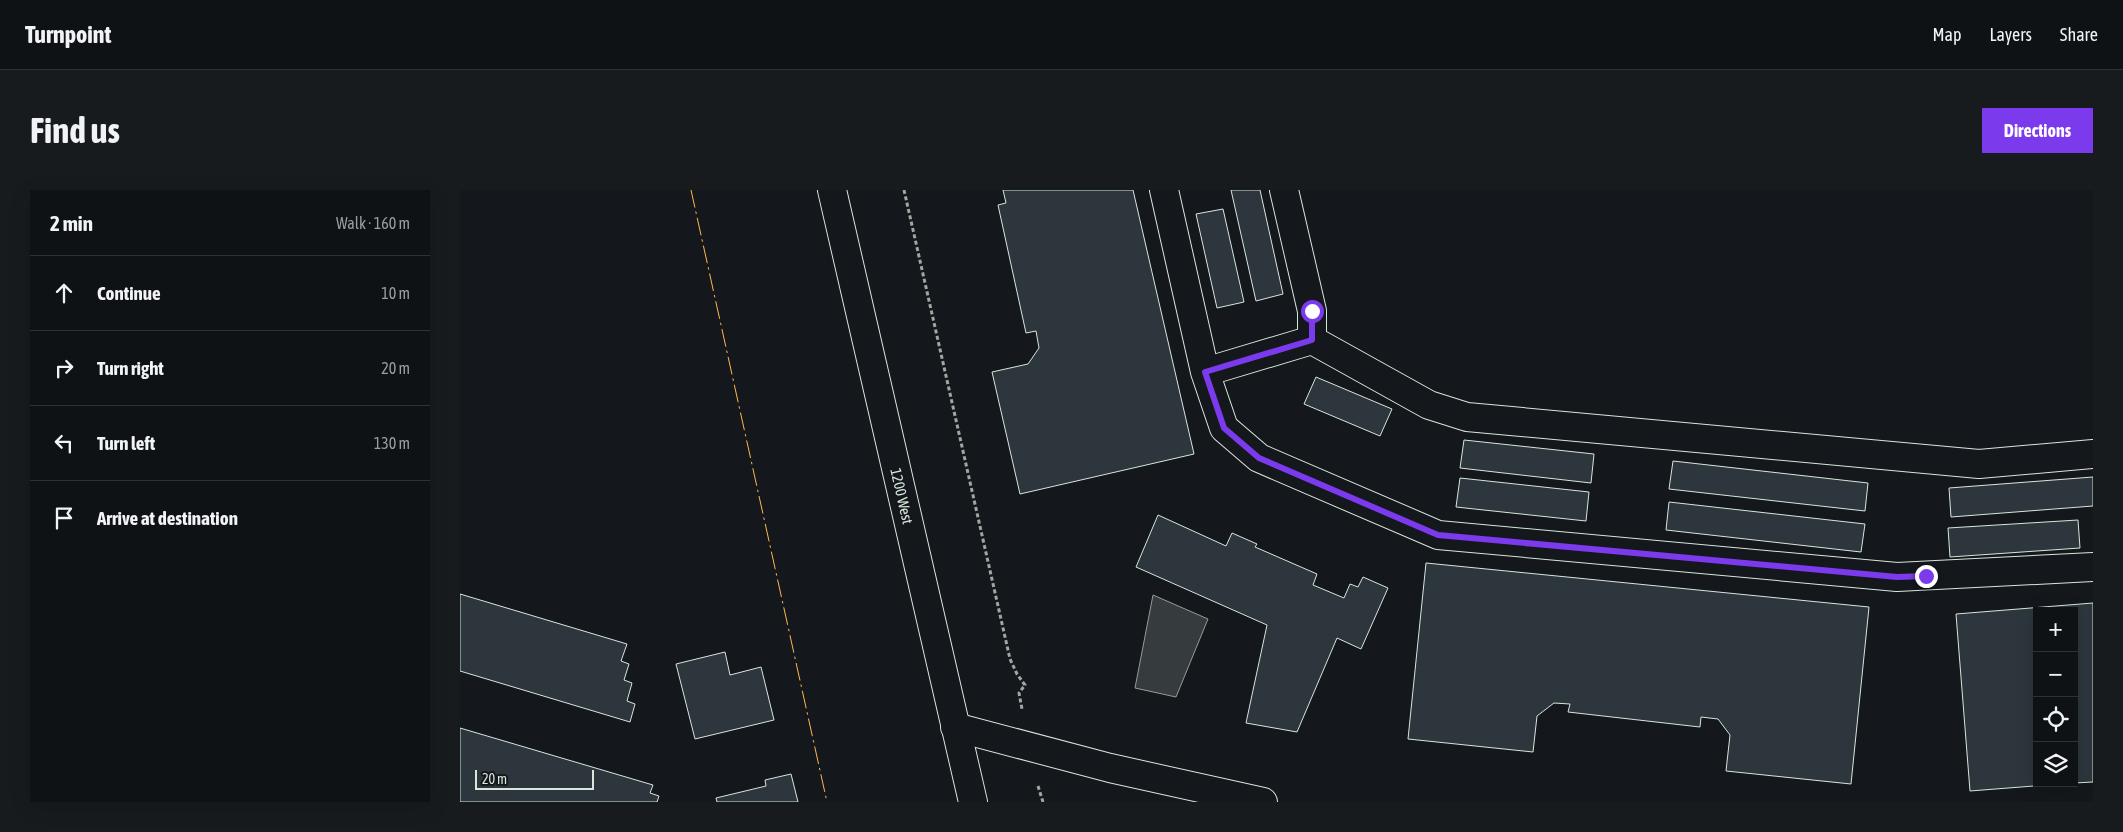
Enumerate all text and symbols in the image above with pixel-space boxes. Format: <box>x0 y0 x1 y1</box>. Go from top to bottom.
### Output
text: Turnpoint <box>25 21 111 48</box>
text: Map <box>1932 24 1961 45</box>
text: Layers <box>1989 24 2032 45</box>
text: Share <box>2060 24 2098 45</box>
button: Directions <box>1982 108 2093 153</box>
text: Find us <box>30 110 120 150</box>
text: 2 min <box>50 211 93 235</box>
text: Walk · 160 m <box>336 214 410 232</box>
icon: ahead <box>50 279 78 307</box>
text: Continue <box>97 282 161 304</box>
text: 10 m <box>381 284 410 302</box>
route start <box>1301 300 1324 323</box>
icon: right <box>50 354 78 382</box>
text: Turn right <box>97 357 164 379</box>
text: 20 m <box>381 359 410 377</box>
icon: left <box>50 429 78 457</box>
text: Turn left <box>97 432 155 454</box>
text: 130 m <box>374 434 410 452</box>
street label: 1200 West <box>887 466 917 526</box>
icon: arrive <box>50 504 78 532</box>
text: Arrive at destination <box>97 507 238 529</box>
route end <box>1915 565 1938 588</box>
map controls <box>2033 607 2078 787</box>
button: + <box>2033 607 2078 652</box>
button: − <box>2033 652 2078 697</box>
button: locate <box>2033 697 2078 742</box>
button: layers <box>2033 742 2078 787</box>
scale bar <box>475 767 594 790</box>
text: 20 m <box>482 771 507 787</box>

